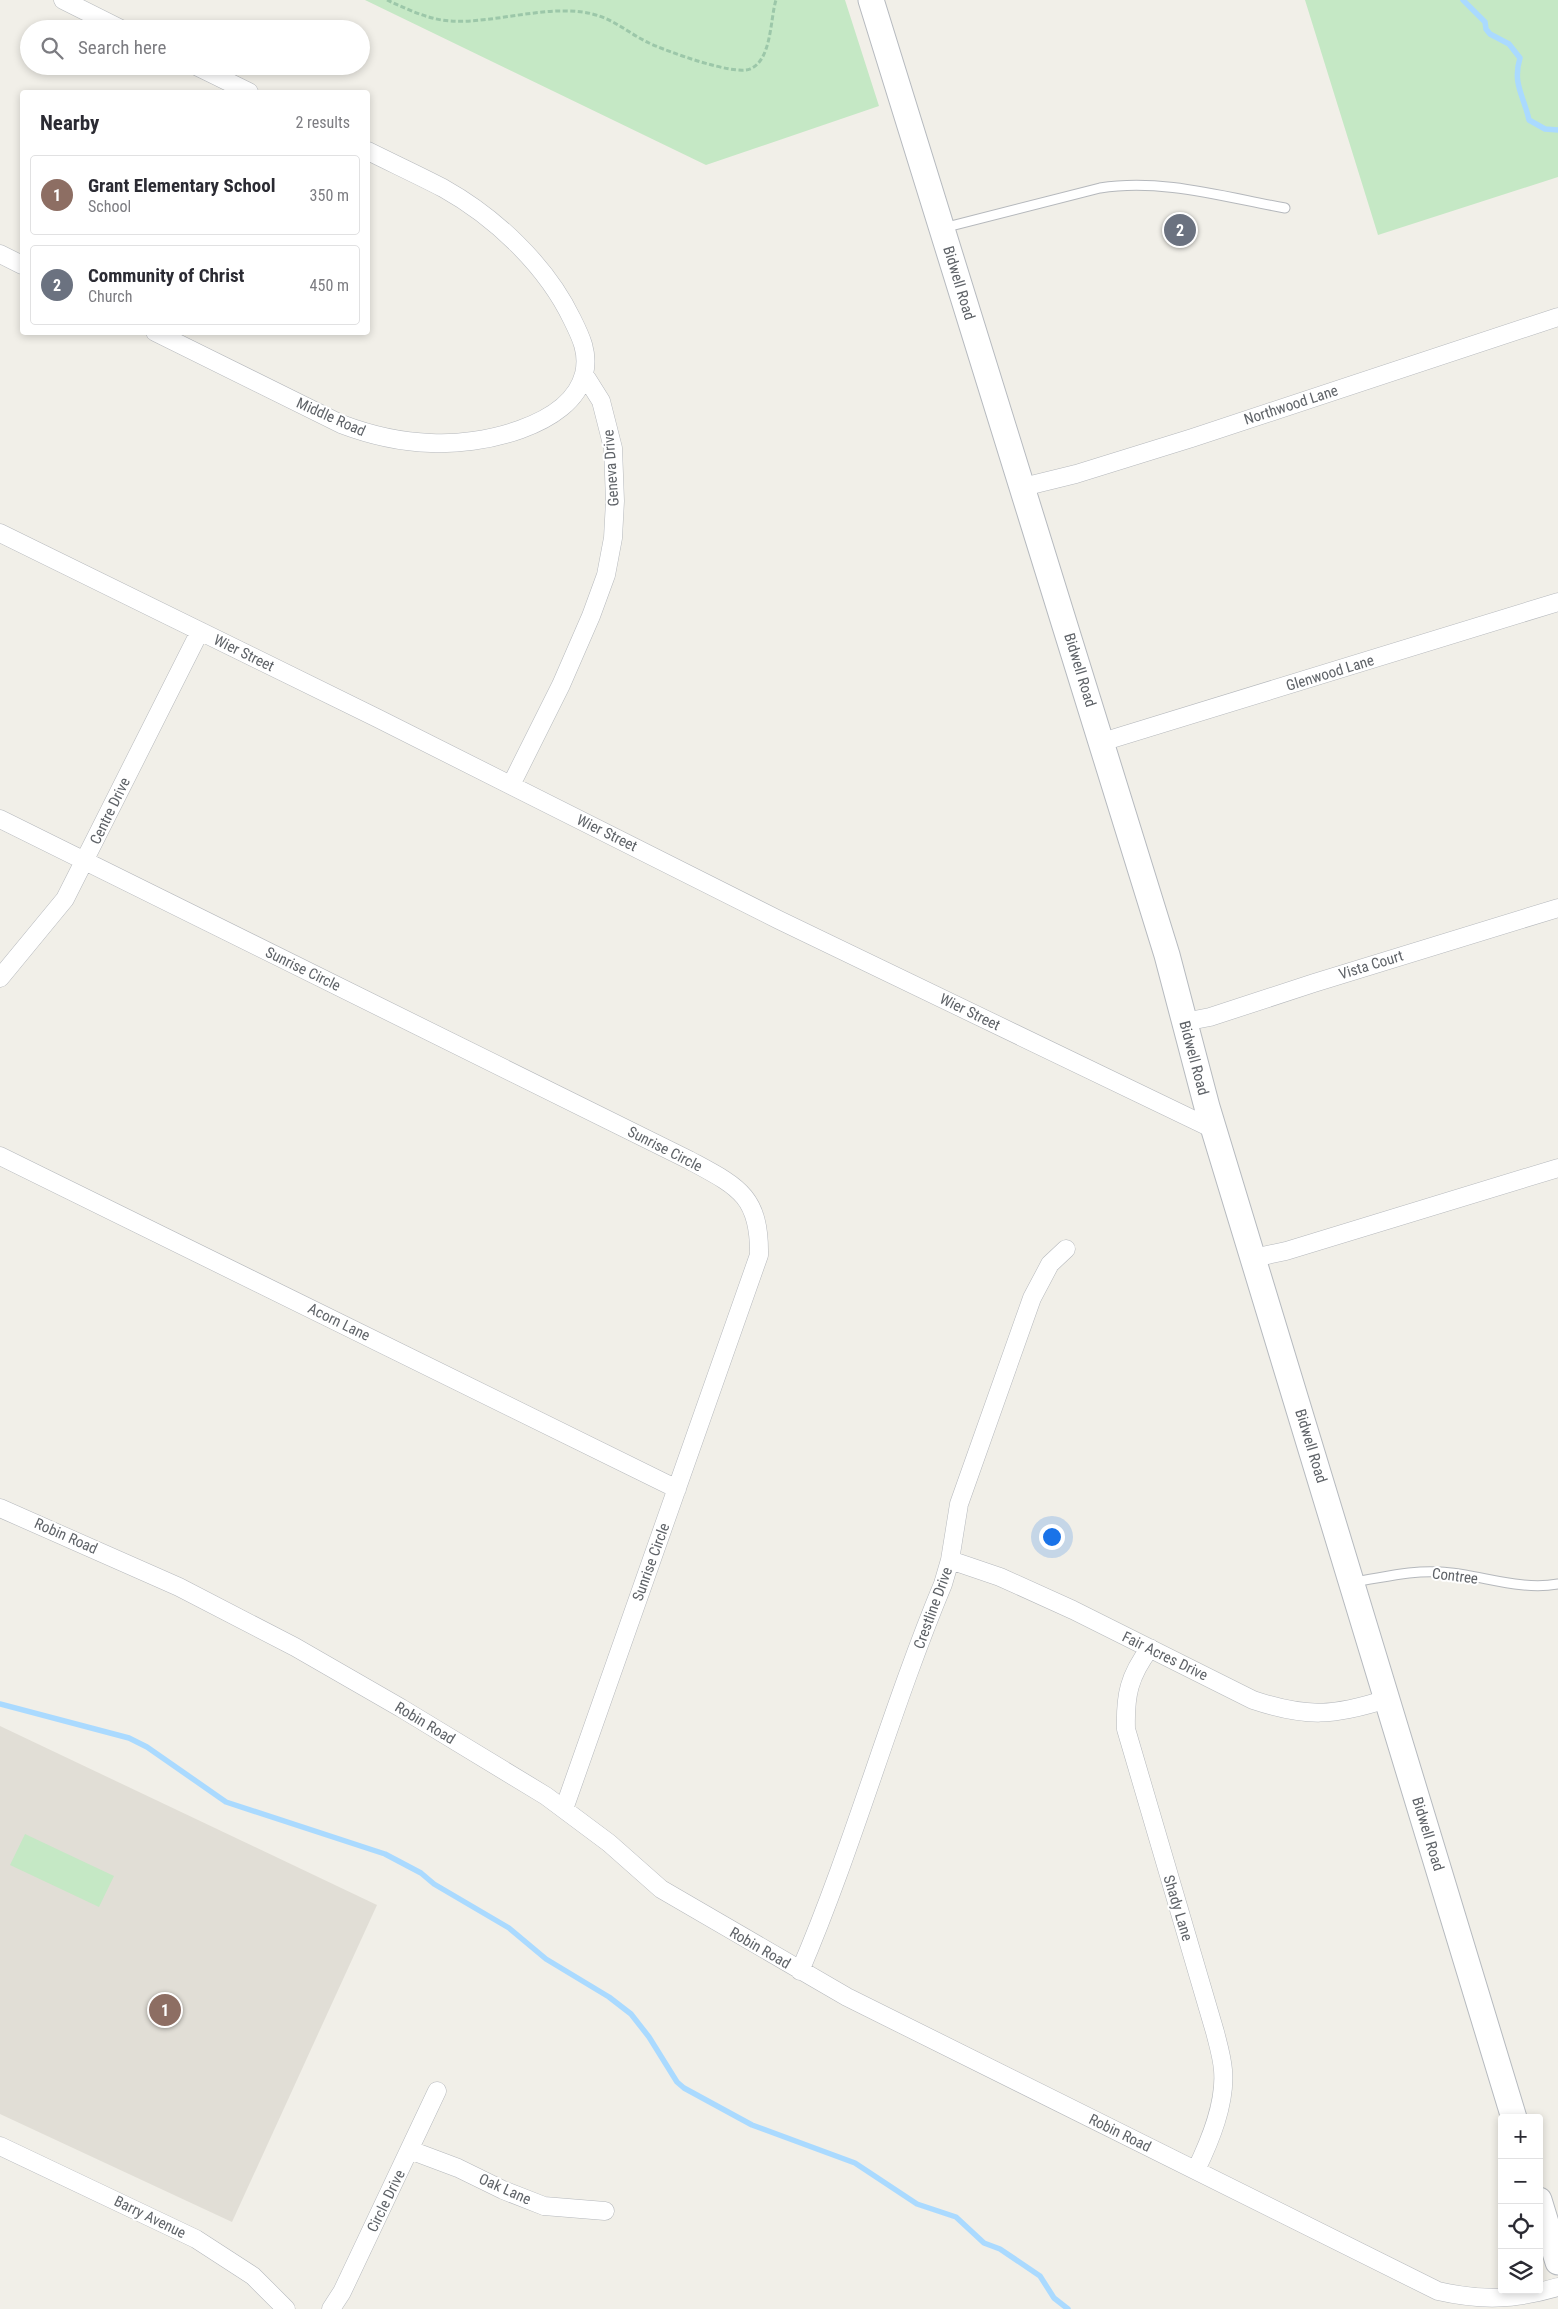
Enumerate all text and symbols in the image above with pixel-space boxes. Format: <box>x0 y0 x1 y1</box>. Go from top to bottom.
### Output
search box <box>20 20 370 75</box>
icon: search <box>38 34 66 62</box>
text: Search here <box>78 36 166 59</box>
text: Nearby <box>40 111 99 135</box>
text: 2 results <box>295 113 350 132</box>
text: Grant Elementary School <box>88 174 276 197</box>
text: 1 <box>53 186 61 205</box>
text: 350 m <box>310 186 349 205</box>
text: School <box>88 197 131 216</box>
pin: 2 <box>1164 211 1196 249</box>
street label: Bidwell Road <box>939 244 979 322</box>
text: Community of Christ <box>88 264 244 287</box>
text: 2 <box>53 276 61 295</box>
text: 450 m <box>310 276 349 295</box>
text: Church <box>88 287 132 306</box>
street label: Northwood Lane <box>1242 381 1340 429</box>
street label: Middle Road <box>294 394 368 440</box>
street label: Geneva Drive <box>599 429 623 507</box>
street label: Wier Street <box>211 631 277 675</box>
street label: Bidwell Road <box>1060 631 1100 709</box>
street label: Glenwood Lane <box>1284 651 1376 695</box>
street label: Centre Drive <box>86 775 134 847</box>
street label: Wier Street <box>574 811 640 855</box>
street label: Sunrise Circle <box>262 943 344 995</box>
street label: Vista Court <box>1337 947 1405 983</box>
street label: Wier Street <box>937 990 1003 1034</box>
street label: Bidwell Road <box>1175 1019 1213 1097</box>
street label: Sunrise Circle <box>625 1123 705 1175</box>
street label: Acorn Lane <box>305 1299 373 1345</box>
street label: Bidwell Road <box>1291 1407 1331 1485</box>
street label: Robin Road <box>32 1514 100 1558</box>
street label: Sunrise Circle <box>629 1521 673 1603</box>
your location <box>1039 1524 1065 1550</box>
street label: Contree <box>1431 1564 1479 1588</box>
street label: Crestline Drive <box>910 1565 956 1651</box>
street label: Fair Acres Drive <box>1119 1628 1211 1684</box>
street label: Robin Road <box>392 1698 458 1748</box>
street label: Bidwell Road <box>1408 1795 1448 1873</box>
street label: Shady Lane <box>1159 1873 1197 1943</box>
street label: Robin Road <box>726 1923 794 1973</box>
pin: 1 <box>149 1991 181 2029</box>
street label: Robin Road <box>1086 2110 1154 2156</box>
map controls <box>1498 2114 1543 2294</box>
button: + <box>1498 2114 1543 2159</box>
button: − <box>1498 2159 1543 2204</box>
street label: Circle Drive <box>363 2167 409 2235</box>
street label: Oak Lane <box>476 2170 534 2208</box>
street label: Barry Avenue <box>111 2192 189 2242</box>
button: locate <box>1498 2204 1543 2249</box>
button: layers <box>1498 2249 1543 2294</box>

